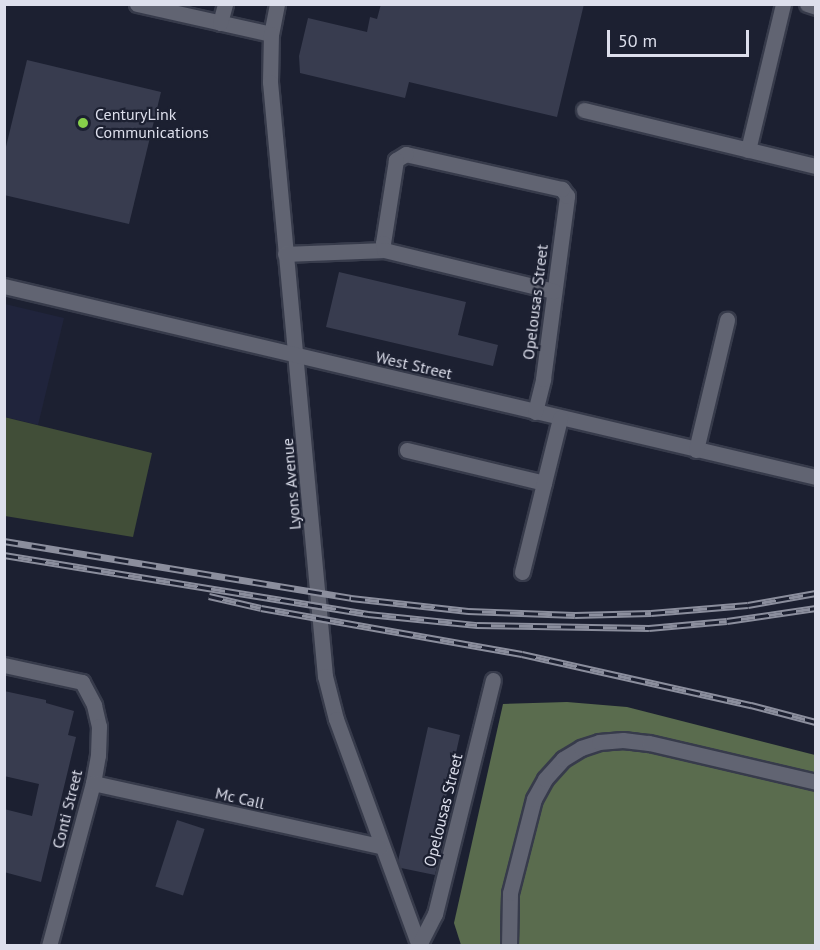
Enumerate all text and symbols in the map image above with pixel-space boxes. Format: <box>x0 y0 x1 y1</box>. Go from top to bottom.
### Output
scale bar <box>610 18 752 56</box>
text: 50 m <box>618 29 657 52</box>
place label: CenturyLink Communications <box>95 104 209 142</box>
marker: CenturyLink Communications <box>76 116 90 130</box>
street label: Opelousas Street <box>518 243 552 361</box>
street label: West Street <box>374 347 454 383</box>
street label: Lyons Avenue <box>277 437 305 531</box>
street label: Opelousas Street <box>420 751 466 869</box>
street label: Conti Street <box>48 768 86 850</box>
street label: Mc Call <box>213 783 267 813</box>

